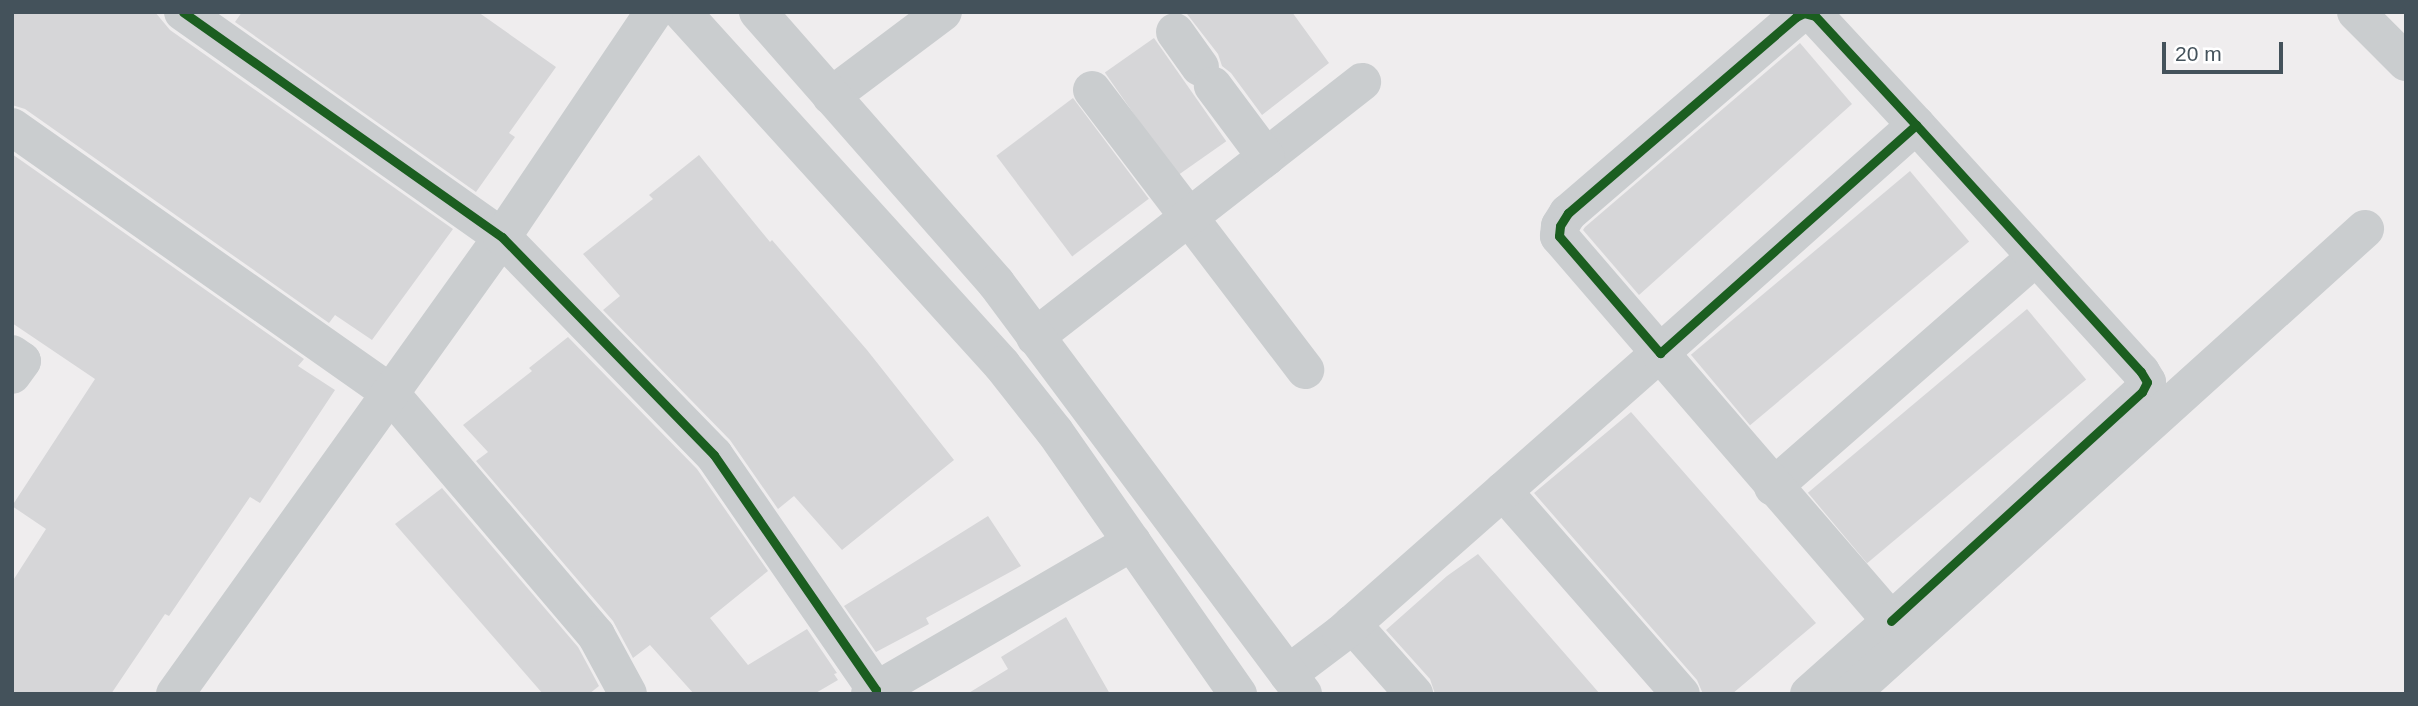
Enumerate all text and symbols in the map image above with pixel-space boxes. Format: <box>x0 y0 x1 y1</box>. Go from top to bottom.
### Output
scale bar <box>2166 28 2287 72</box>
text: 20 m <box>2175 42 2222 65</box>

